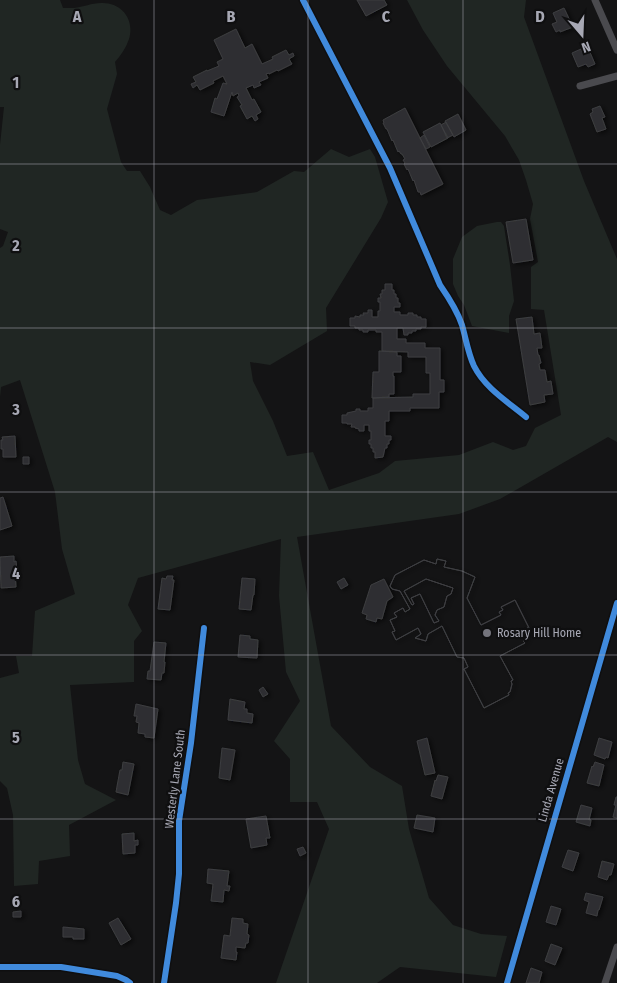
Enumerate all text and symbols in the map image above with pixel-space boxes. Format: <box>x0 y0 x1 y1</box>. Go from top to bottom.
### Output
text: A <box>72 7 82 26</box>
text: B <box>227 7 236 26</box>
text: C <box>382 7 391 26</box>
text: D <box>535 7 545 26</box>
north arrow <box>557 10 607 60</box>
text: N <box>579 37 593 56</box>
text: 1 <box>13 73 19 92</box>
text: 2 <box>11 236 20 255</box>
text: 3 <box>11 400 20 419</box>
text: 4 <box>12 564 20 583</box>
place label: Rosary Hill Home <box>497 626 581 640</box>
marker: Rosary Hill Home <box>481 627 493 639</box>
text: 5 <box>12 728 20 747</box>
street label: Westerly Lane South <box>162 729 188 829</box>
street label: Linda Avenue <box>535 756 567 824</box>
text: 6 <box>12 892 20 911</box>

